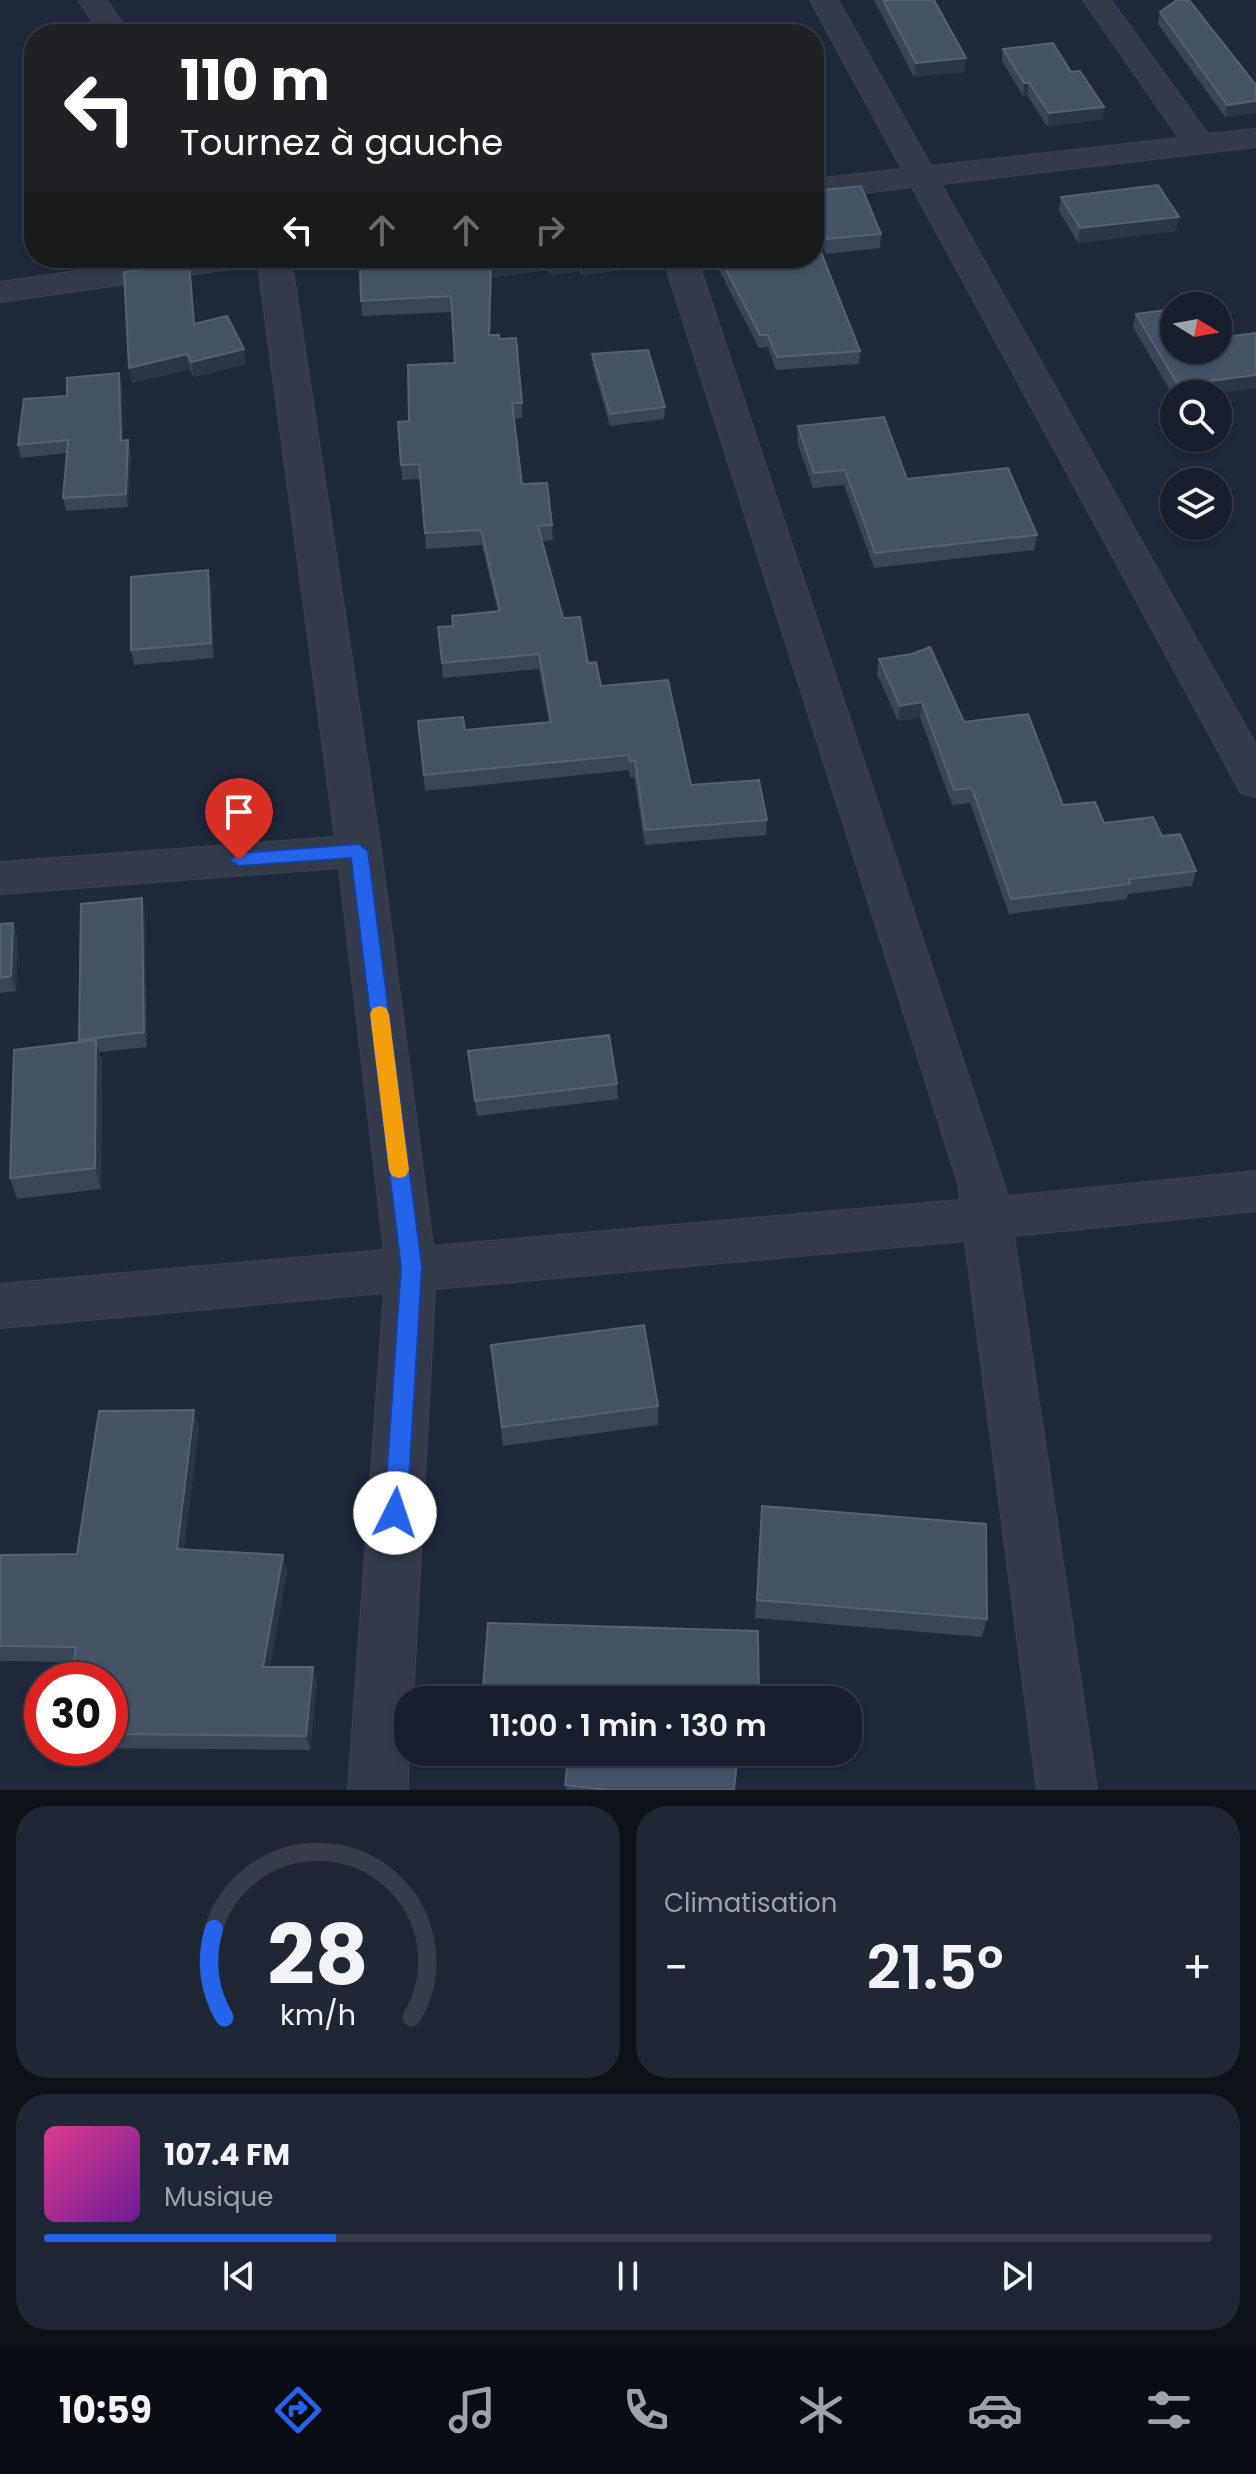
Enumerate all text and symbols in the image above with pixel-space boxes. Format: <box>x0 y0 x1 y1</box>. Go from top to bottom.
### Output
text: 110 m <box>180 41 330 120</box>
icon: left <box>48 56 152 160</box>
text: Tournez à gauche <box>180 117 503 168</box>
icon: left <box>276 208 320 252</box>
icon: ahead <box>360 208 404 252</box>
icon: ahead <box>444 208 488 252</box>
icon: right <box>528 208 572 252</box>
north arrow <box>1160 292 1232 364</box>
map controls <box>1160 292 1232 540</box>
button: search <box>1160 380 1232 452</box>
button: layers <box>1160 468 1232 540</box>
pin <box>205 778 273 860</box>
icon: arrive <box>217 790 261 834</box>
position arrow <box>353 1471 437 1555</box>
speed limit sign: 30 <box>24 1662 128 1766</box>
text: 11:00 · 1 min · 130 m <box>489 1704 767 1747</box>
text: Climatisation <box>664 1885 837 1921</box>
text: 28 <box>267 1897 369 2013</box>
text: 21.5° <box>867 1926 1004 2010</box>
text: − <box>664 1937 688 1998</box>
text: + <box>1182 1937 1212 1998</box>
text: km/h <box>280 1995 356 2035</box>
text: 107.4 FM <box>164 2133 290 2176</box>
text: Musique <box>164 2179 273 2215</box>
icon: previous <box>217 2254 261 2298</box>
icon: pause <box>606 2254 650 2298</box>
icon: next <box>995 2254 1039 2298</box>
icon: directions <box>270 2382 326 2438</box>
icon: music <box>444 2382 500 2438</box>
icon: phone <box>618 2382 674 2438</box>
icon: climate <box>793 2382 849 2438</box>
icon: car <box>967 2382 1023 2438</box>
icon: filters <box>1141 2382 1197 2438</box>
text: 10:59 <box>59 2385 152 2436</box>

